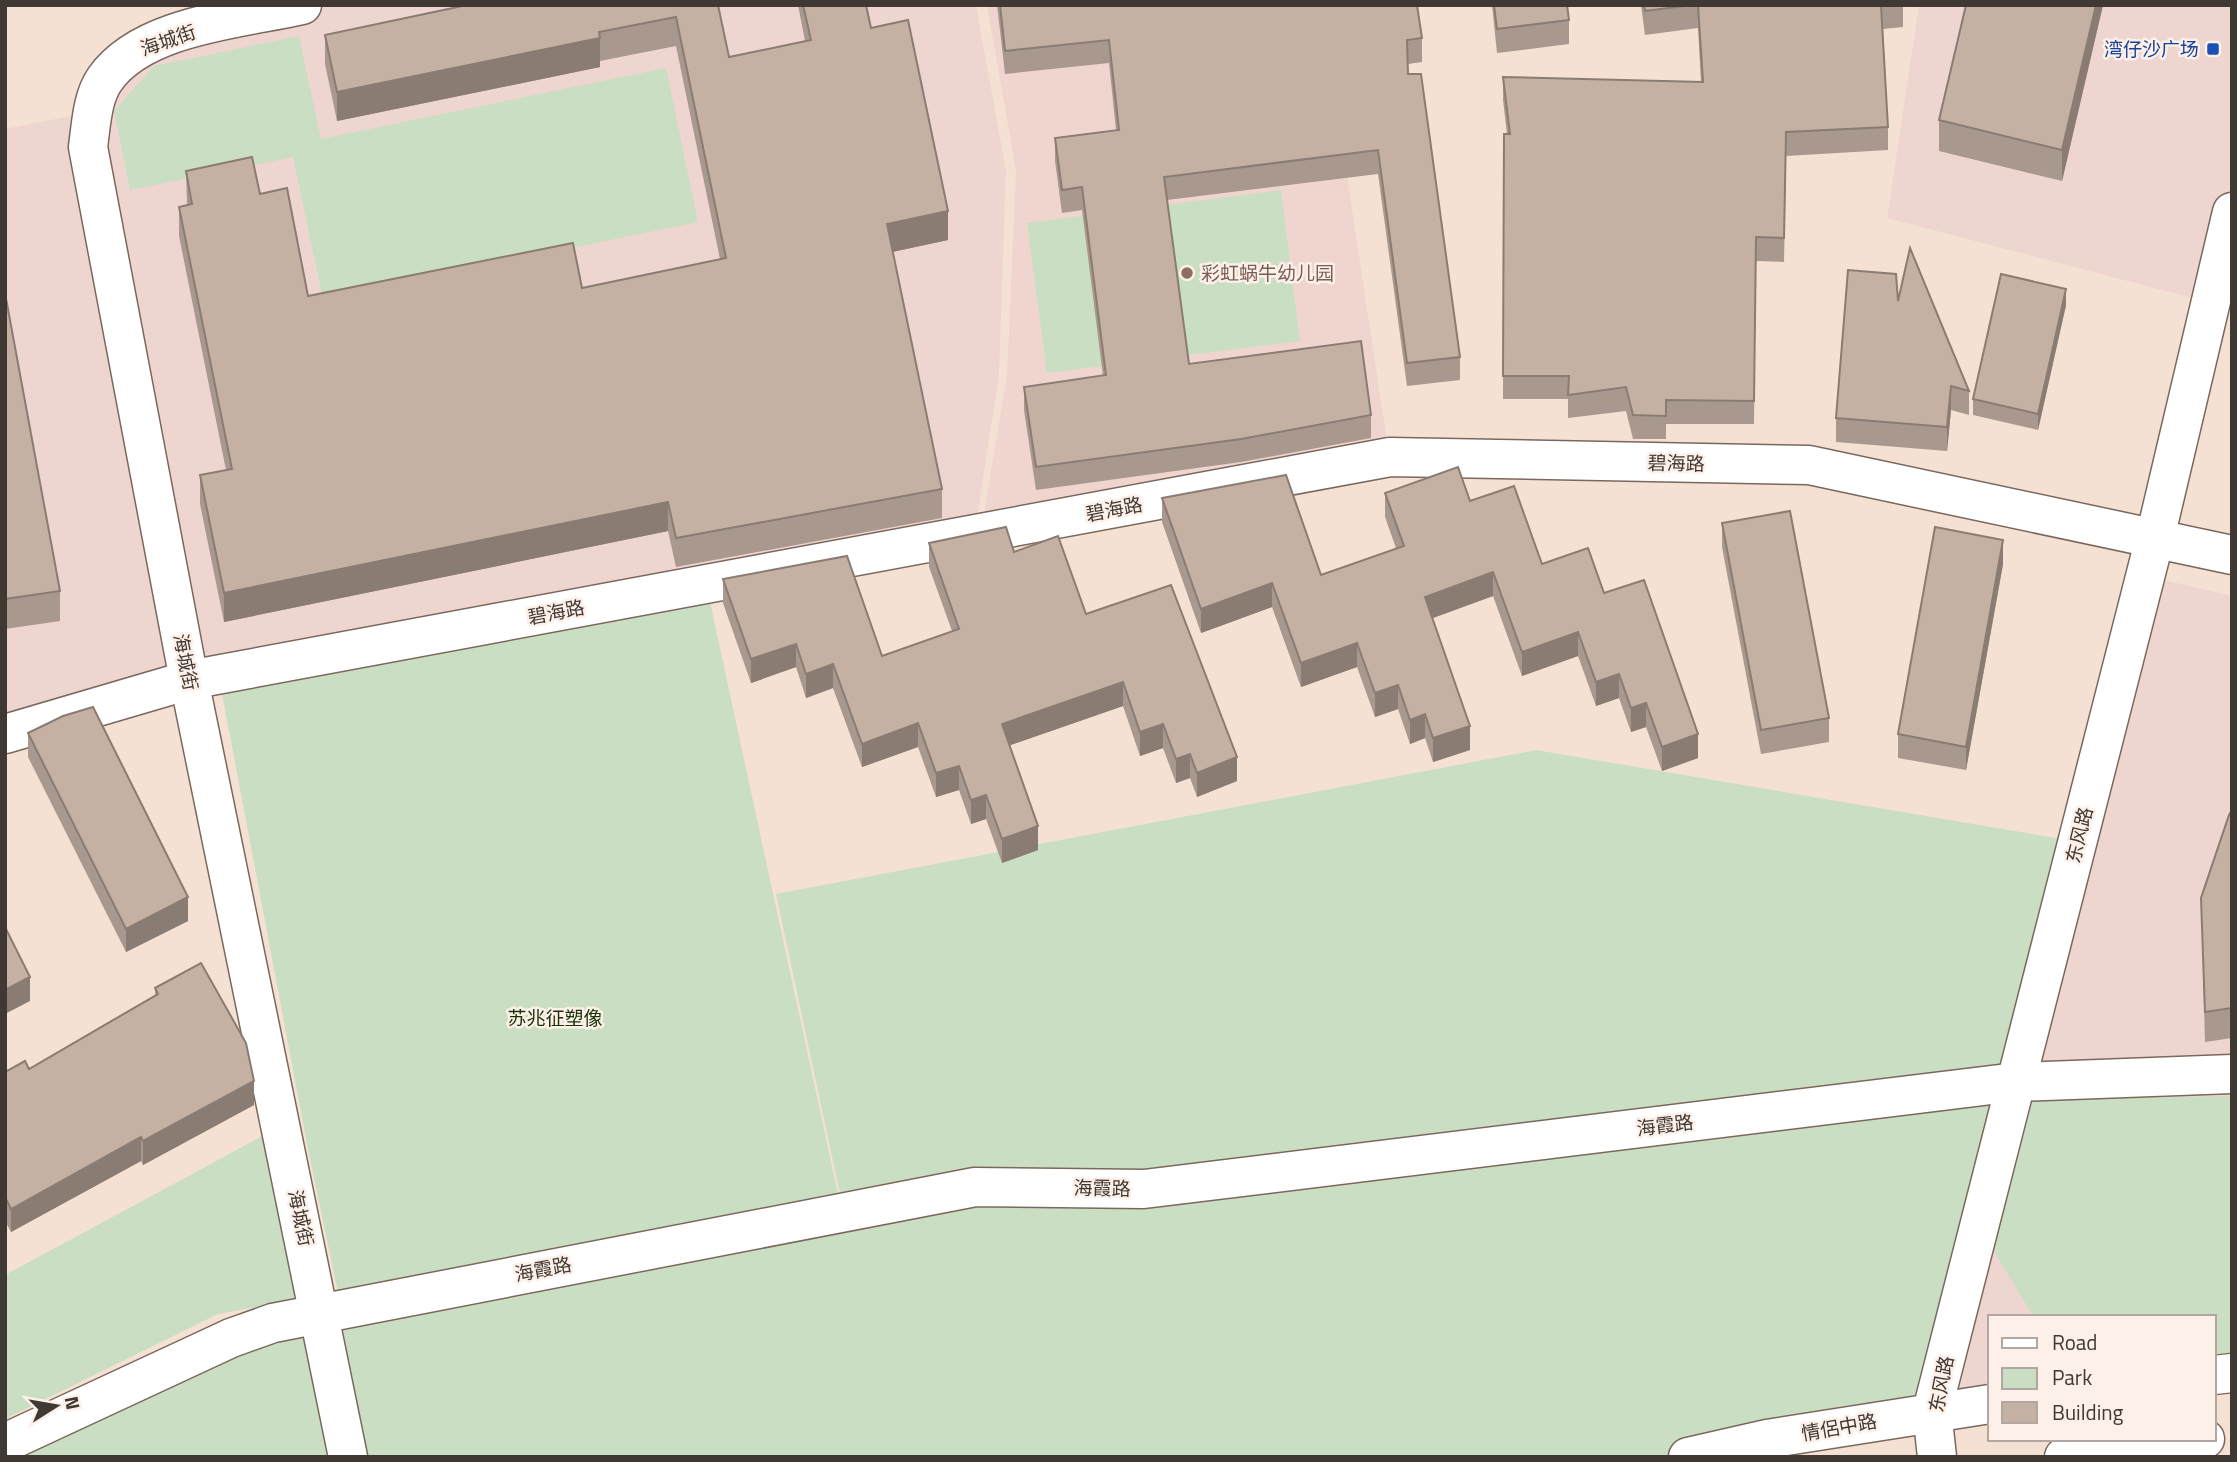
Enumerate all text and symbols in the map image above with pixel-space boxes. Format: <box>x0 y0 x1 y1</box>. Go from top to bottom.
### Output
street label: 海城街 <box>136 17 200 63</box>
place label: 湾仔沙广场 <box>2104 34 2199 63</box>
marker: 湾仔沙广场 <box>2205 41 2221 57</box>
place label: 彩虹蜗牛幼儿园 <box>1201 258 1334 287</box>
marker: 彩虹蜗牛幼儿园 <box>1179 265 1195 281</box>
street label: 碧海路 <box>1647 448 1705 477</box>
street label: 碧海路 <box>1083 489 1145 528</box>
street label: 碧海路 <box>525 592 587 631</box>
street label: 海城街 <box>167 631 206 693</box>
street label: 东风路 <box>2058 804 2099 866</box>
park label: 苏兆征塑像 <box>507 1003 603 1032</box>
street label: 海霞路 <box>1635 1107 1695 1142</box>
street label: 海霞路 <box>1073 1173 1131 1202</box>
street label: 海城街 <box>281 1187 322 1249</box>
street label: 海霞路 <box>512 1249 574 1288</box>
legend <box>1988 1315 2216 1441</box>
text: Road <box>2052 1326 2097 1358</box>
street label: 东风路 <box>1921 1353 1960 1415</box>
text: Park <box>2052 1361 2092 1393</box>
north arrow <box>21 1371 91 1441</box>
text: N <box>58 1393 89 1412</box>
text: Building <box>2052 1396 2124 1428</box>
street label: 情侶中路 <box>1799 1406 1879 1447</box>

